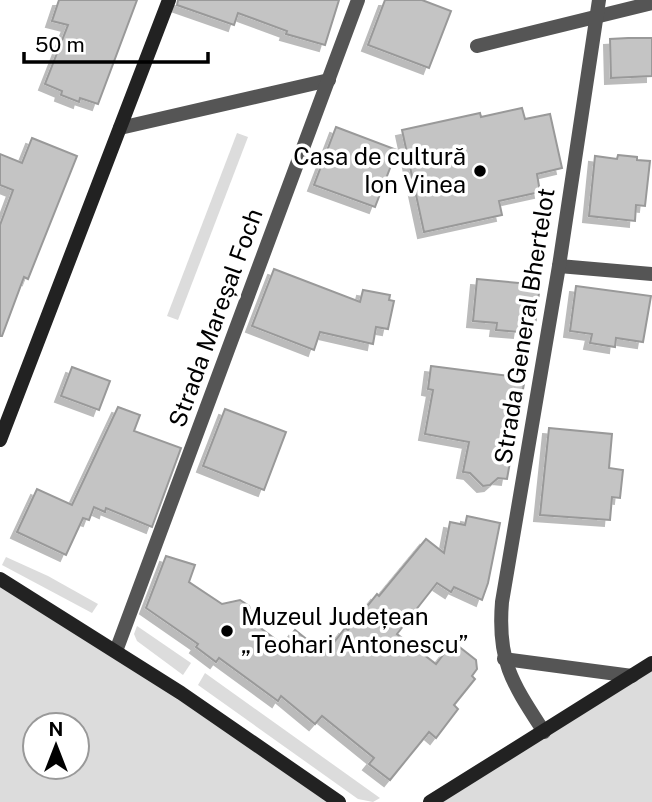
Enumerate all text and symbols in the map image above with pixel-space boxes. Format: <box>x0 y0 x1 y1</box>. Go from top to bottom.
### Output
scale bar <box>24 21 208 65</box>
text: 50 m <box>35 32 85 57</box>
place label: Casa de cultură Ion Vinea <box>293 142 466 198</box>
marker: Casa de cultură Ion Vinea <box>472 163 488 179</box>
street label: Strada General Bhertelot <box>488 186 560 466</box>
street label: Strada Mareșal Foch <box>162 205 268 431</box>
place label: Muzeul Județean „Teohari Antonescu” <box>241 602 468 658</box>
marker: Muzeul Județean „Teohari Antonescu” <box>219 623 235 639</box>
north arrow <box>21 711 91 781</box>
text: N <box>49 718 63 740</box>

